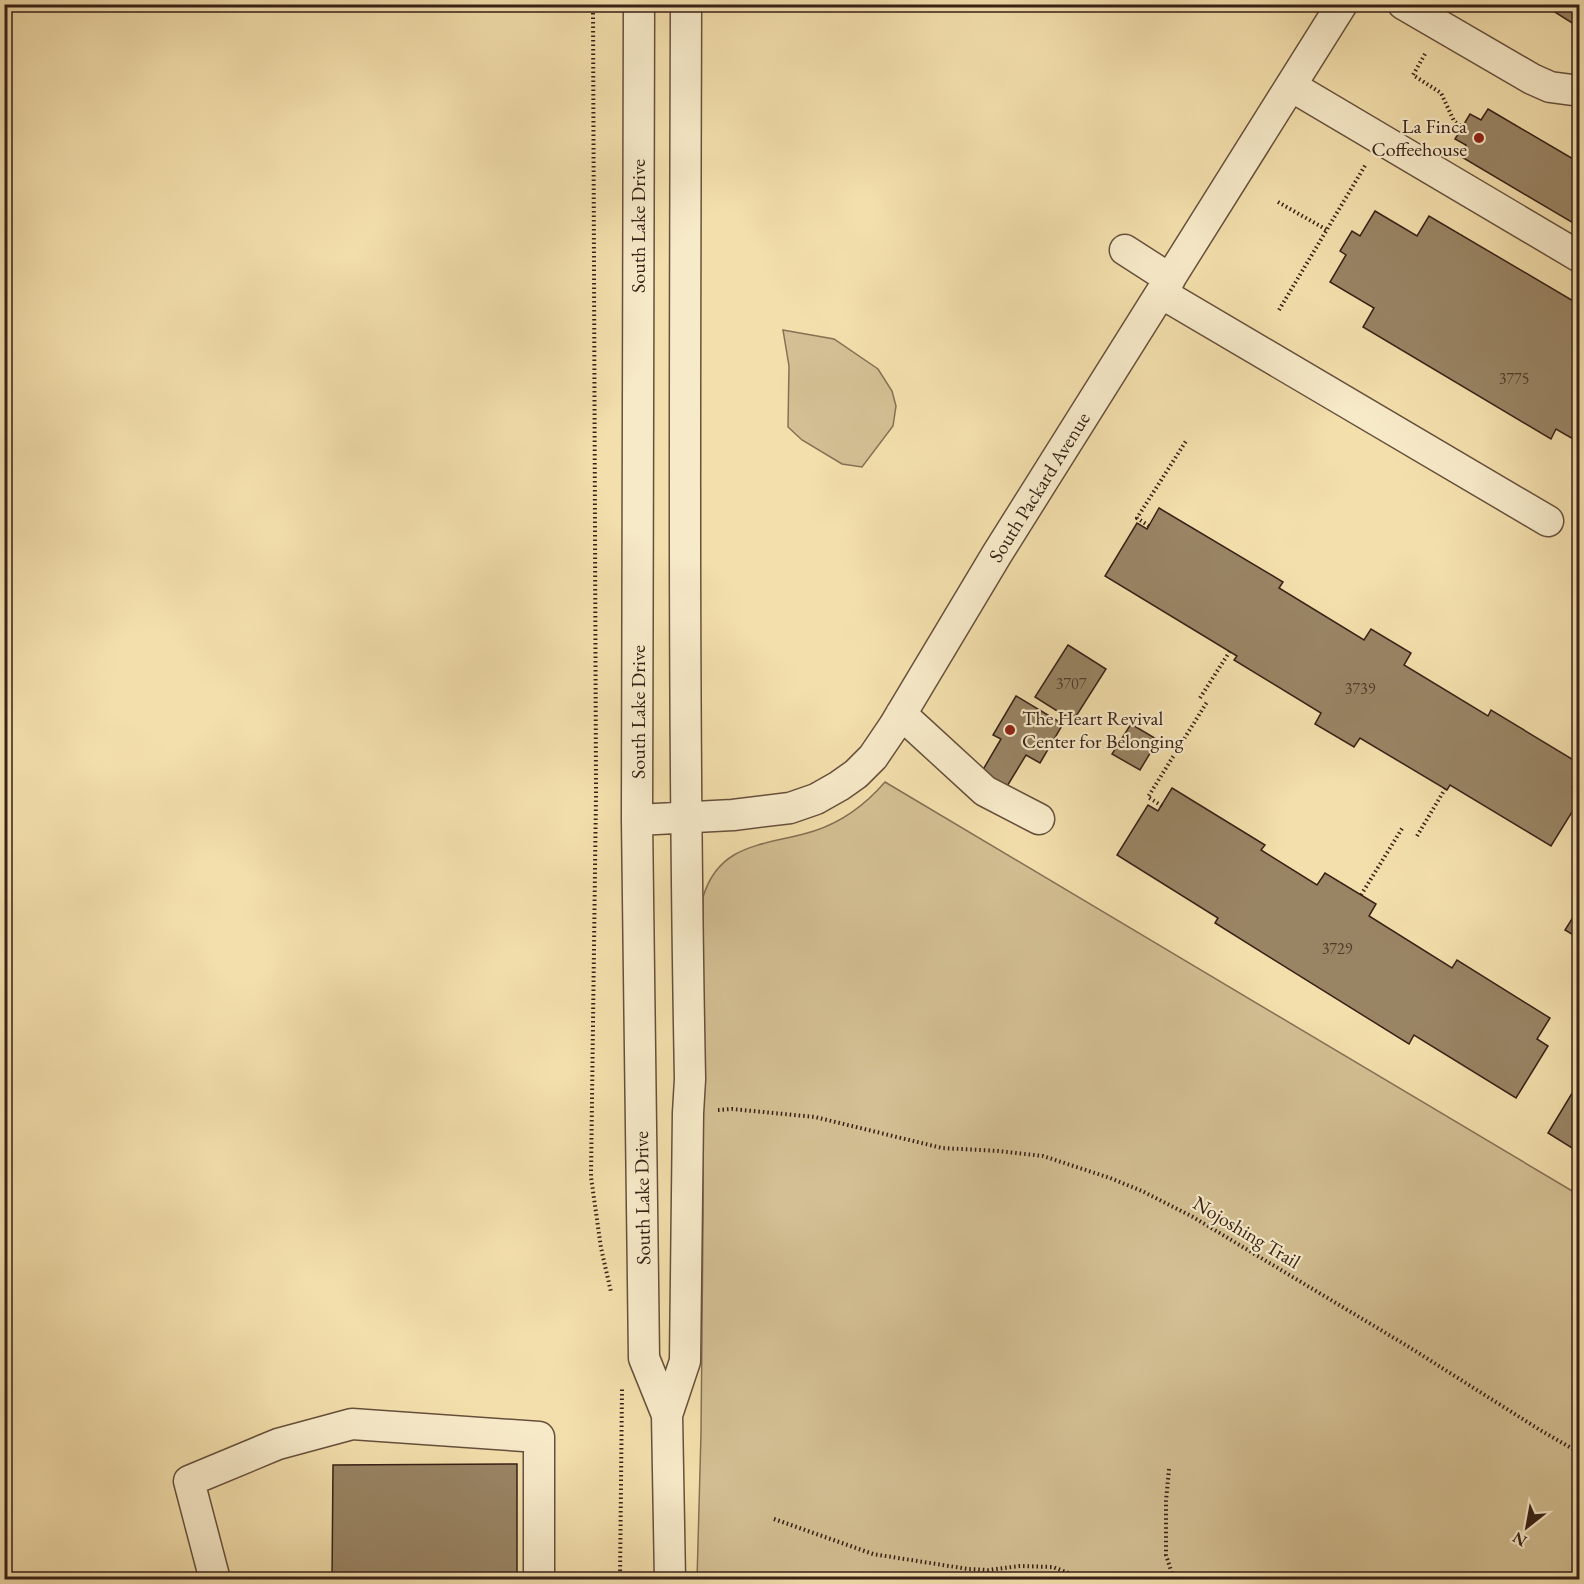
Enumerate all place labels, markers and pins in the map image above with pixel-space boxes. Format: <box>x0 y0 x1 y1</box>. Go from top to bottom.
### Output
place label: La Finca Coffeehouse <box>1372 113 1467 162</box>
marker: La Finca Coffeehouse <box>1472 131 1486 145</box>
place label: The Heart Revival Center for Belonging <box>1022 705 1184 754</box>
marker: The Heart Revival Center for Belonging <box>1003 723 1017 737</box>

